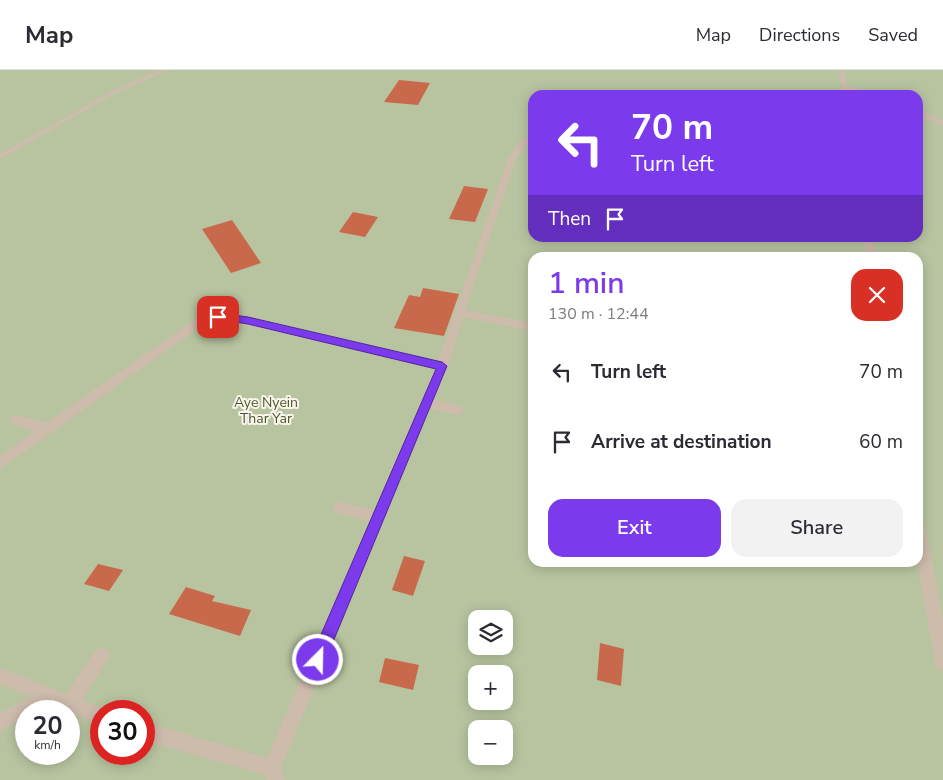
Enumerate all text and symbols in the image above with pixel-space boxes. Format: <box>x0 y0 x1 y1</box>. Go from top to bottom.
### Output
text: Map <box>25 19 73 51</box>
text: Map <box>696 23 731 47</box>
text: Directions <box>759 23 840 47</box>
text: Saved <box>868 23 918 47</box>
text: 70 m <box>631 104 713 151</box>
icon: left <box>548 110 613 175</box>
text: Turn left <box>631 149 714 179</box>
icon: arrive <box>601 205 629 233</box>
text: Then <box>548 206 591 232</box>
text: 1 min <box>548 263 624 304</box>
button: close <box>851 269 903 321</box>
pin <box>197 296 239 338</box>
icon: arrive <box>204 303 232 331</box>
text: 130 m · 12:44 <box>548 303 649 325</box>
icon: left <box>548 358 576 386</box>
text: Turn left <box>591 359 666 385</box>
text: 70 m <box>859 359 903 385</box>
park label: Aye Nyein Thar Yar <box>234 393 298 428</box>
icon: arrive <box>548 428 576 456</box>
text: Arrive at destination <box>591 429 772 455</box>
text: 60 m <box>859 429 903 455</box>
button: Exit <box>548 499 721 557</box>
button: Share <box>731 499 903 557</box>
map controls <box>468 610 513 765</box>
button: layers <box>468 610 513 655</box>
position arrow <box>291 633 343 685</box>
button: + <box>468 665 513 710</box>
speed limit sign: 30 <box>90 700 155 765</box>
text: 20 <box>32 709 63 743</box>
button: − <box>468 720 513 765</box>
text: km/h <box>34 737 61 753</box>

